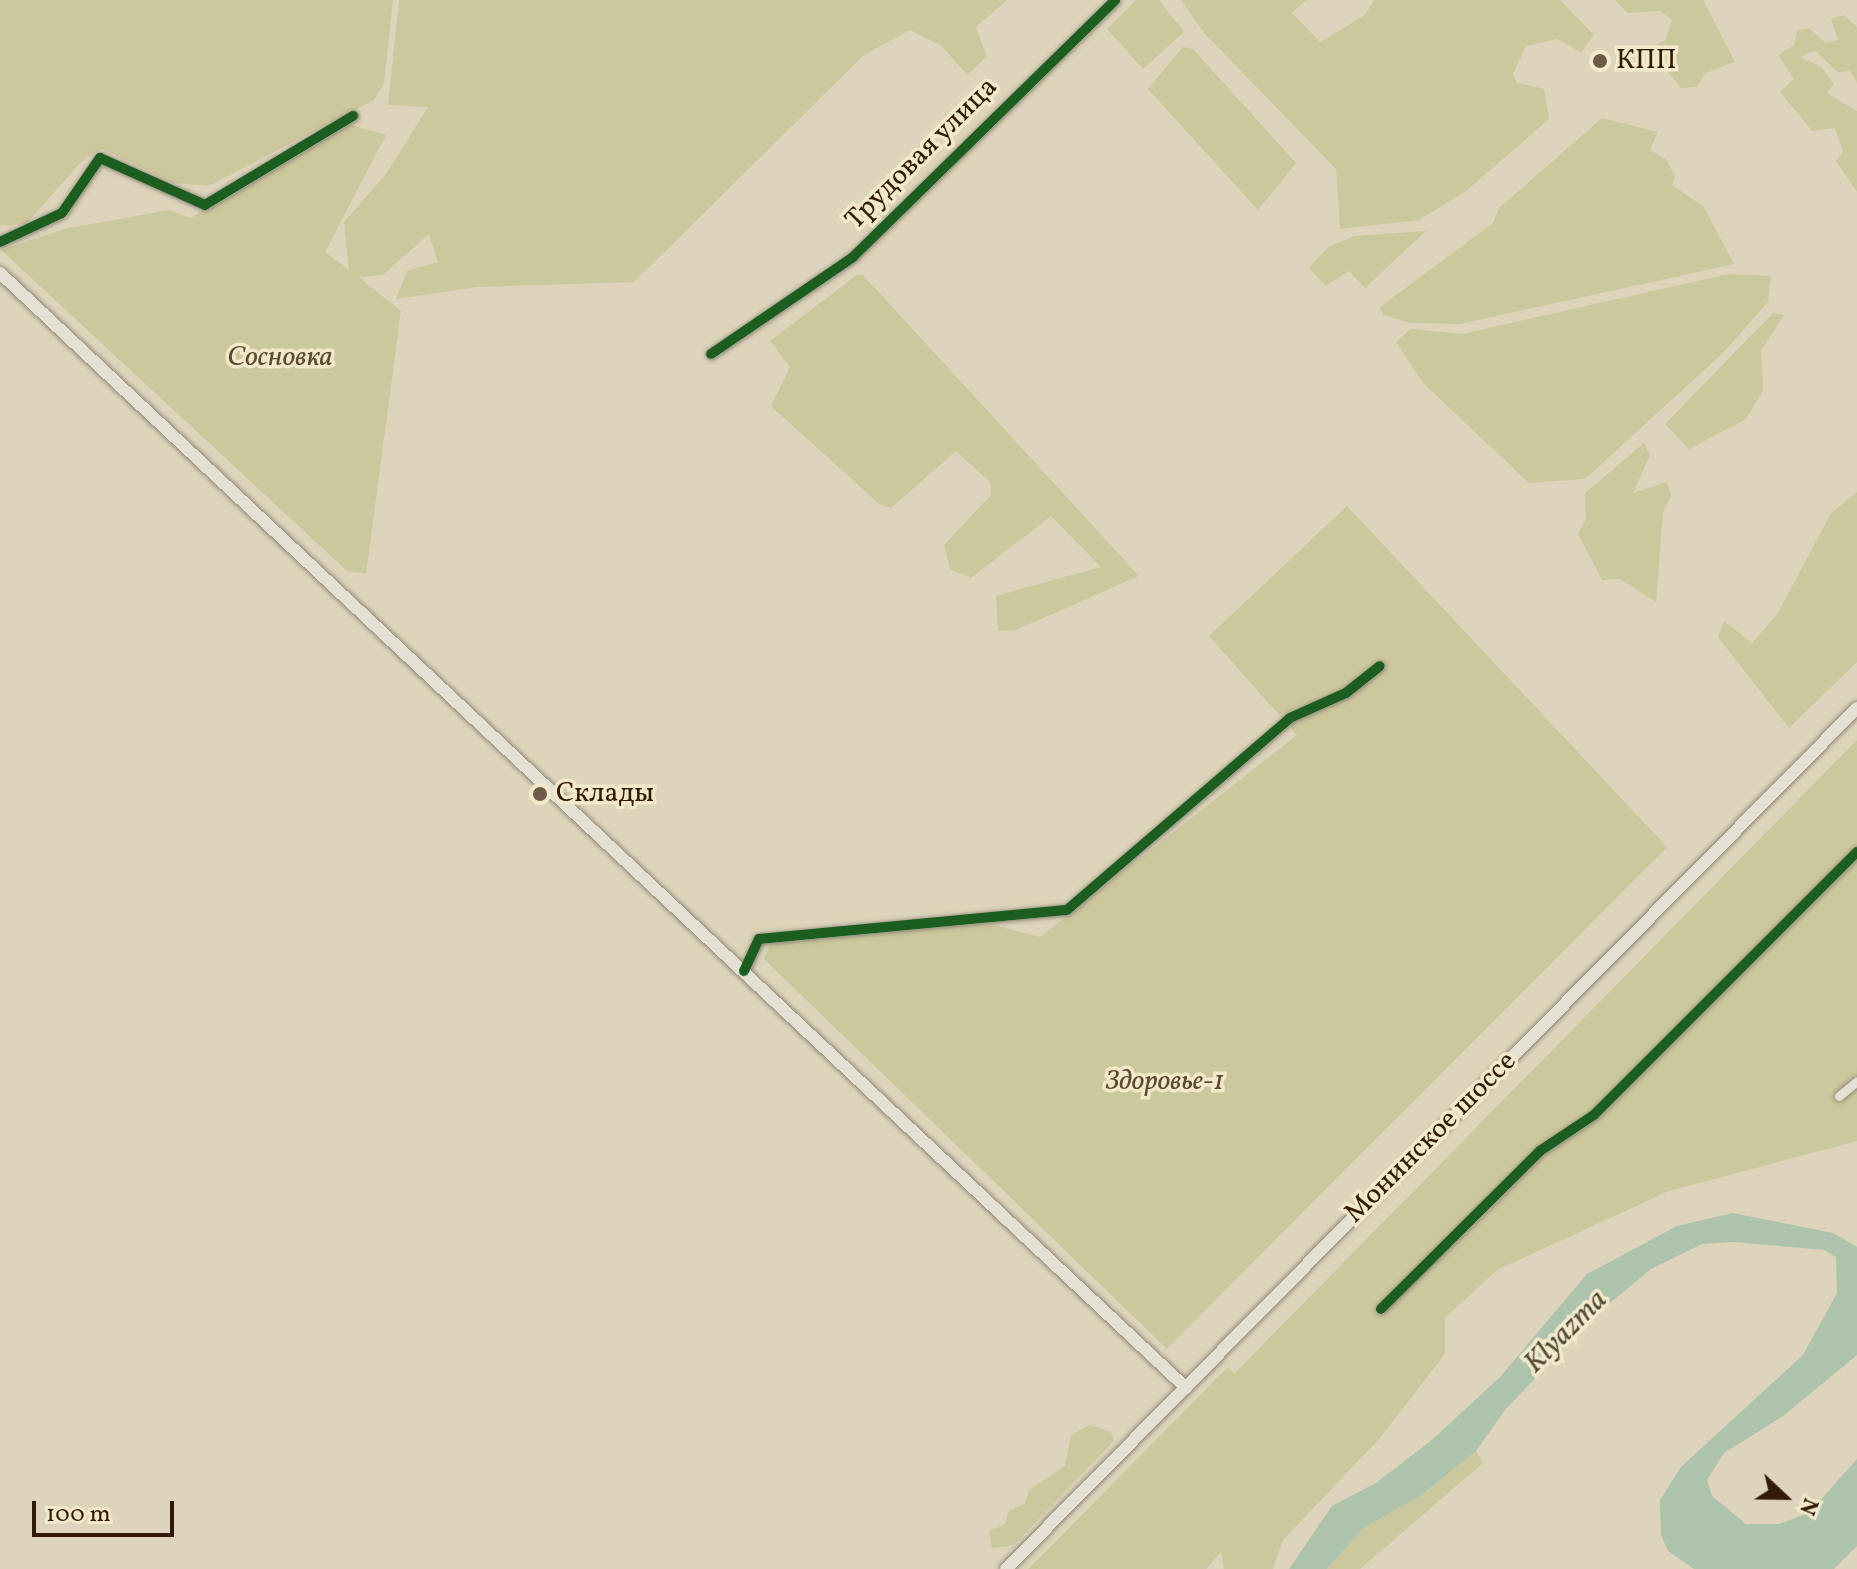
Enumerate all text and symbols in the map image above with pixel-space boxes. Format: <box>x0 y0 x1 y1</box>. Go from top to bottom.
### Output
place label: КПП <box>1616 44 1677 78</box>
marker: КПП <box>1591 52 1609 70</box>
street label: Трудовая улица <box>839 71 1005 237</box>
park label: Сосновка <box>227 341 333 375</box>
place label: Склады <box>556 777 654 811</box>
marker: Склады <box>531 785 549 803</box>
street label: Монинское шоссе <box>1338 1045 1524 1231</box>
park label: Здоровье-1 <box>1106 1065 1224 1099</box>
water label: Klyazma <box>1517 1283 1615 1381</box>
north arrow <box>1745 1457 1825 1537</box>
scale bar <box>36 1485 178 1535</box>
text: N <box>1790 1493 1825 1519</box>
text: 100 m <box>46 1498 111 1532</box>

